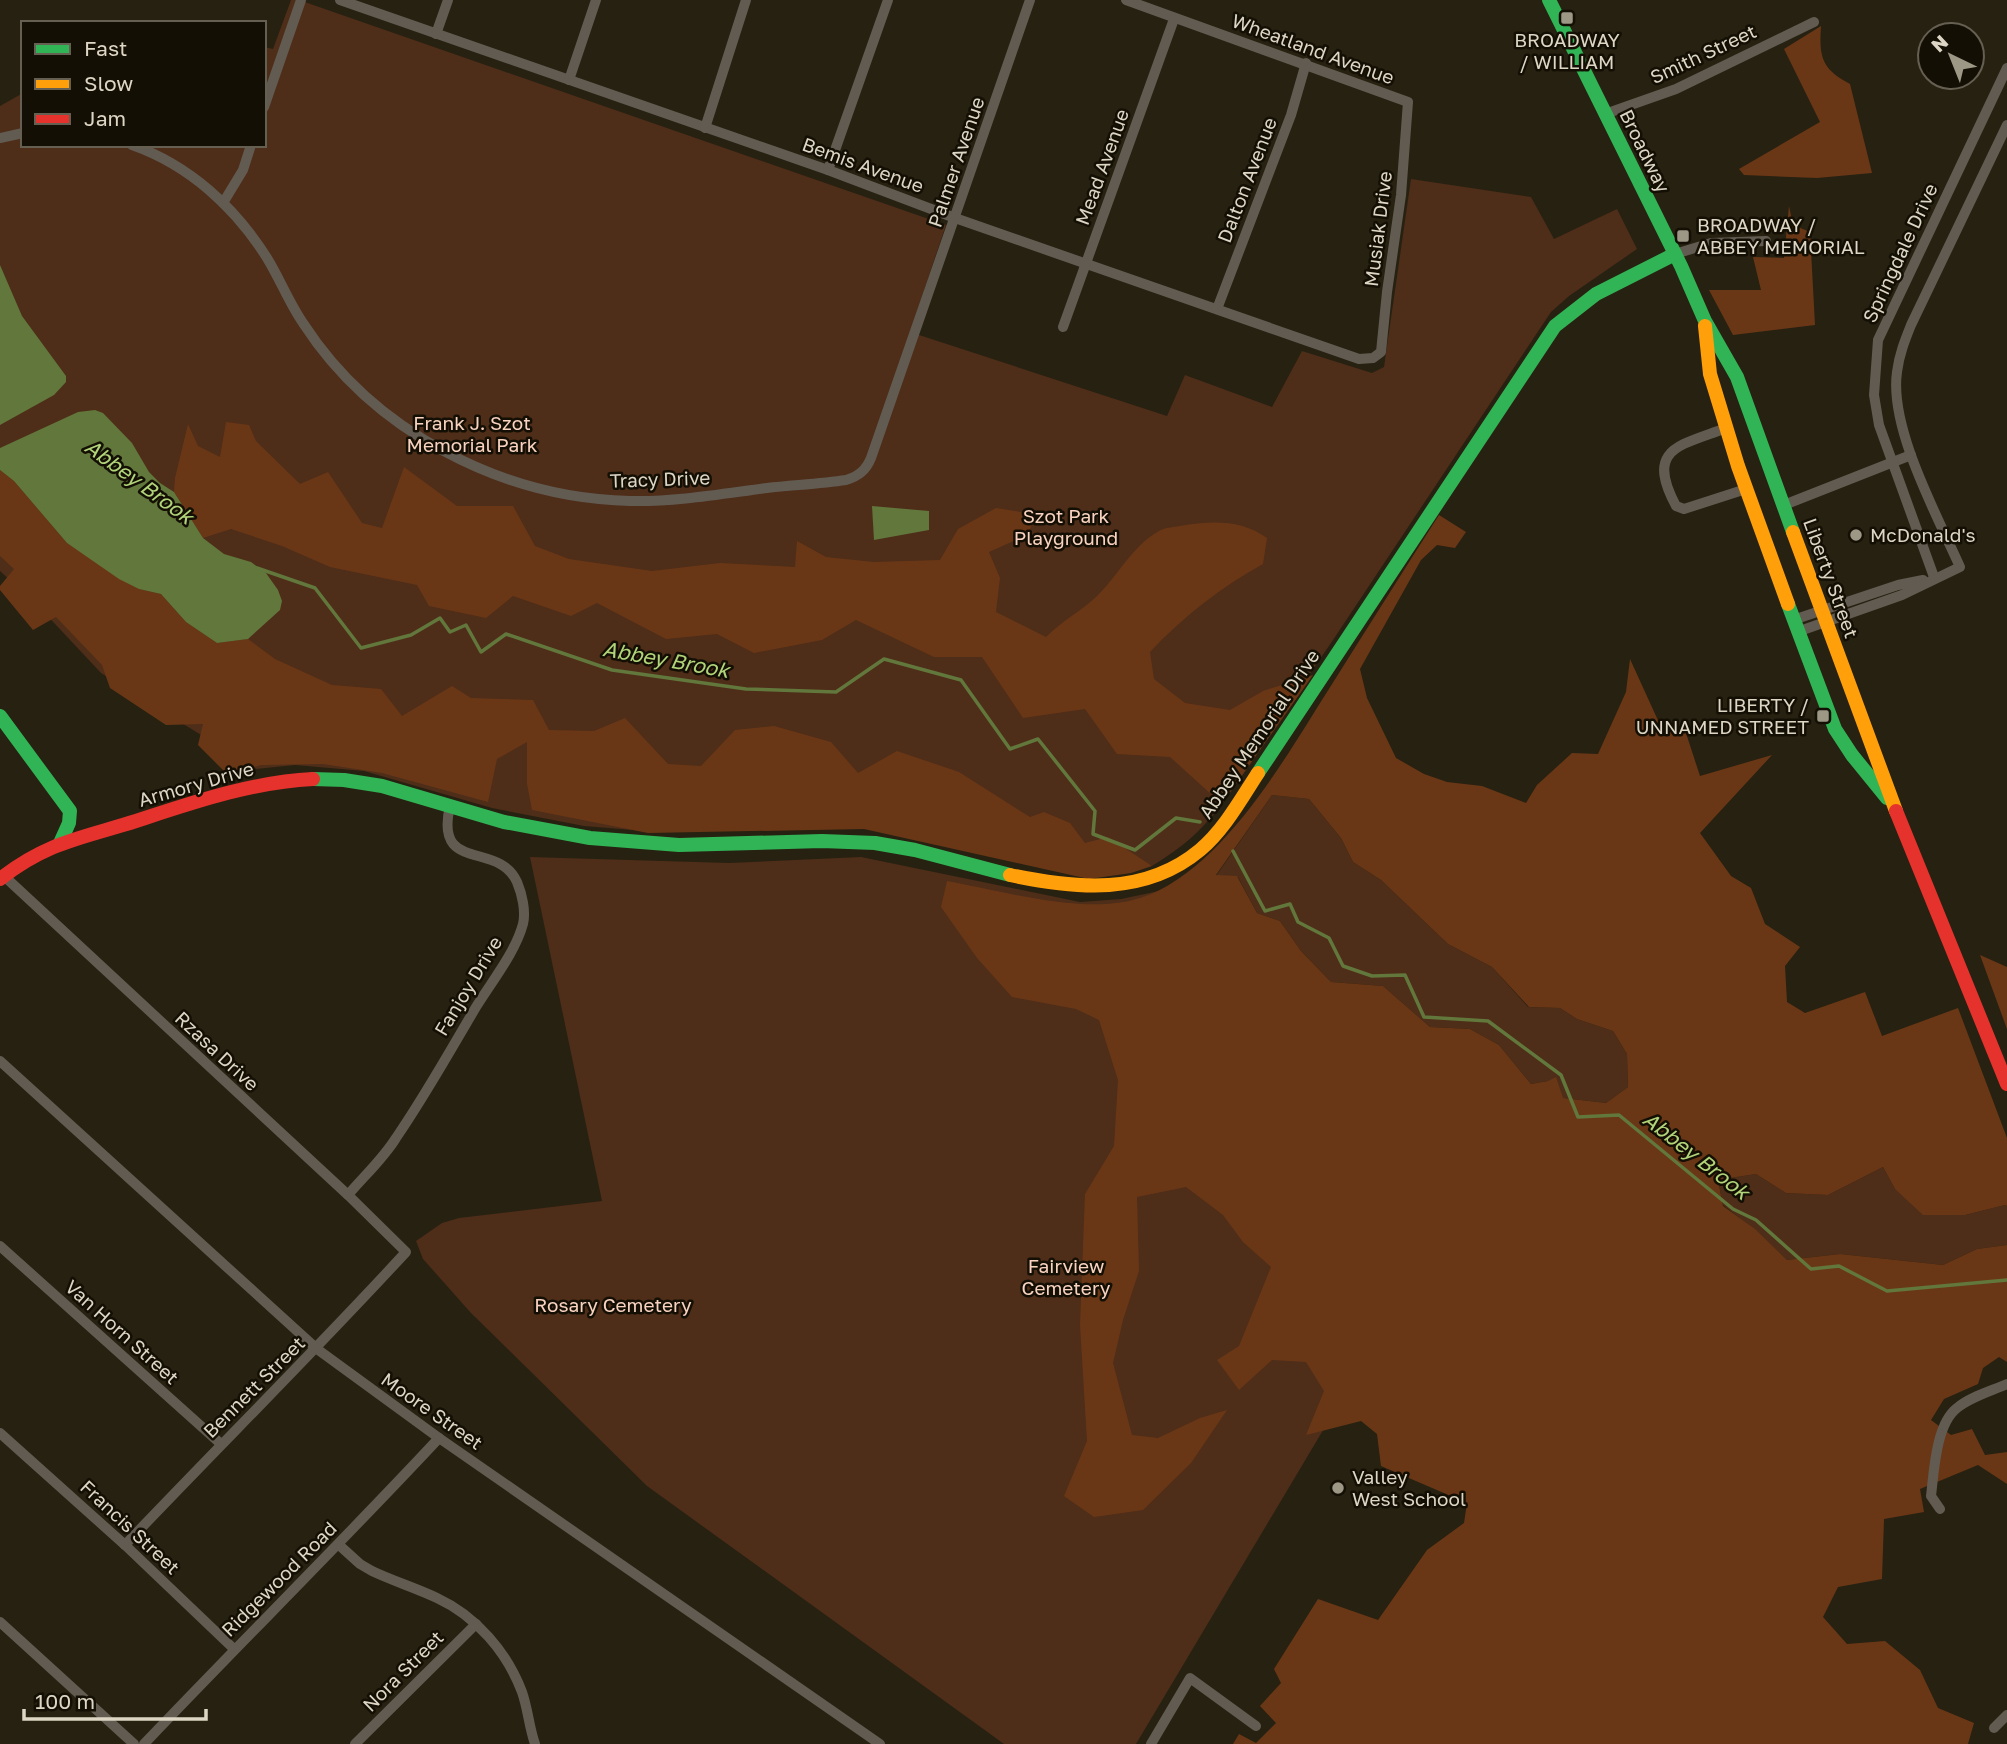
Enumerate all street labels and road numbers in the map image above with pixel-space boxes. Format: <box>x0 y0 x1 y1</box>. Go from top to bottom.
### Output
street label: Wheatland Avenue <box>1229 8 1397 89</box>
street label: Smith Street <box>1646 19 1759 88</box>
street label: Palmer Avenue <box>922 94 989 230</box>
street label: Broadway <box>1615 105 1676 196</box>
street label: Mead Avenue <box>1070 106 1133 228</box>
street label: Dalton Avenue <box>1212 114 1281 246</box>
street label: Bemis Avenue <box>799 132 927 197</box>
street label: Musiak Drive <box>1359 170 1396 288</box>
street label: Springdale Drive <box>1857 180 1942 326</box>
street label: Tracy Drive <box>609 465 711 492</box>
street label: Liberty Street <box>1799 515 1864 641</box>
street label: Abbey Memorial Drive <box>1193 645 1324 823</box>
street label: Armory Drive <box>136 756 256 811</box>
street label: Fanjoy Drive <box>429 932 506 1040</box>
street label: Rzasa Drive <box>171 1006 264 1095</box>
street label: Van Horn Street <box>61 1275 184 1389</box>
street label: Bennett Street <box>198 1331 309 1442</box>
street label: Moore Street <box>377 1367 487 1454</box>
street label: Francis Street <box>76 1475 185 1579</box>
street label: Ridgewood Road <box>216 1516 341 1641</box>
street label: Nora Street <box>357 1625 448 1716</box>

